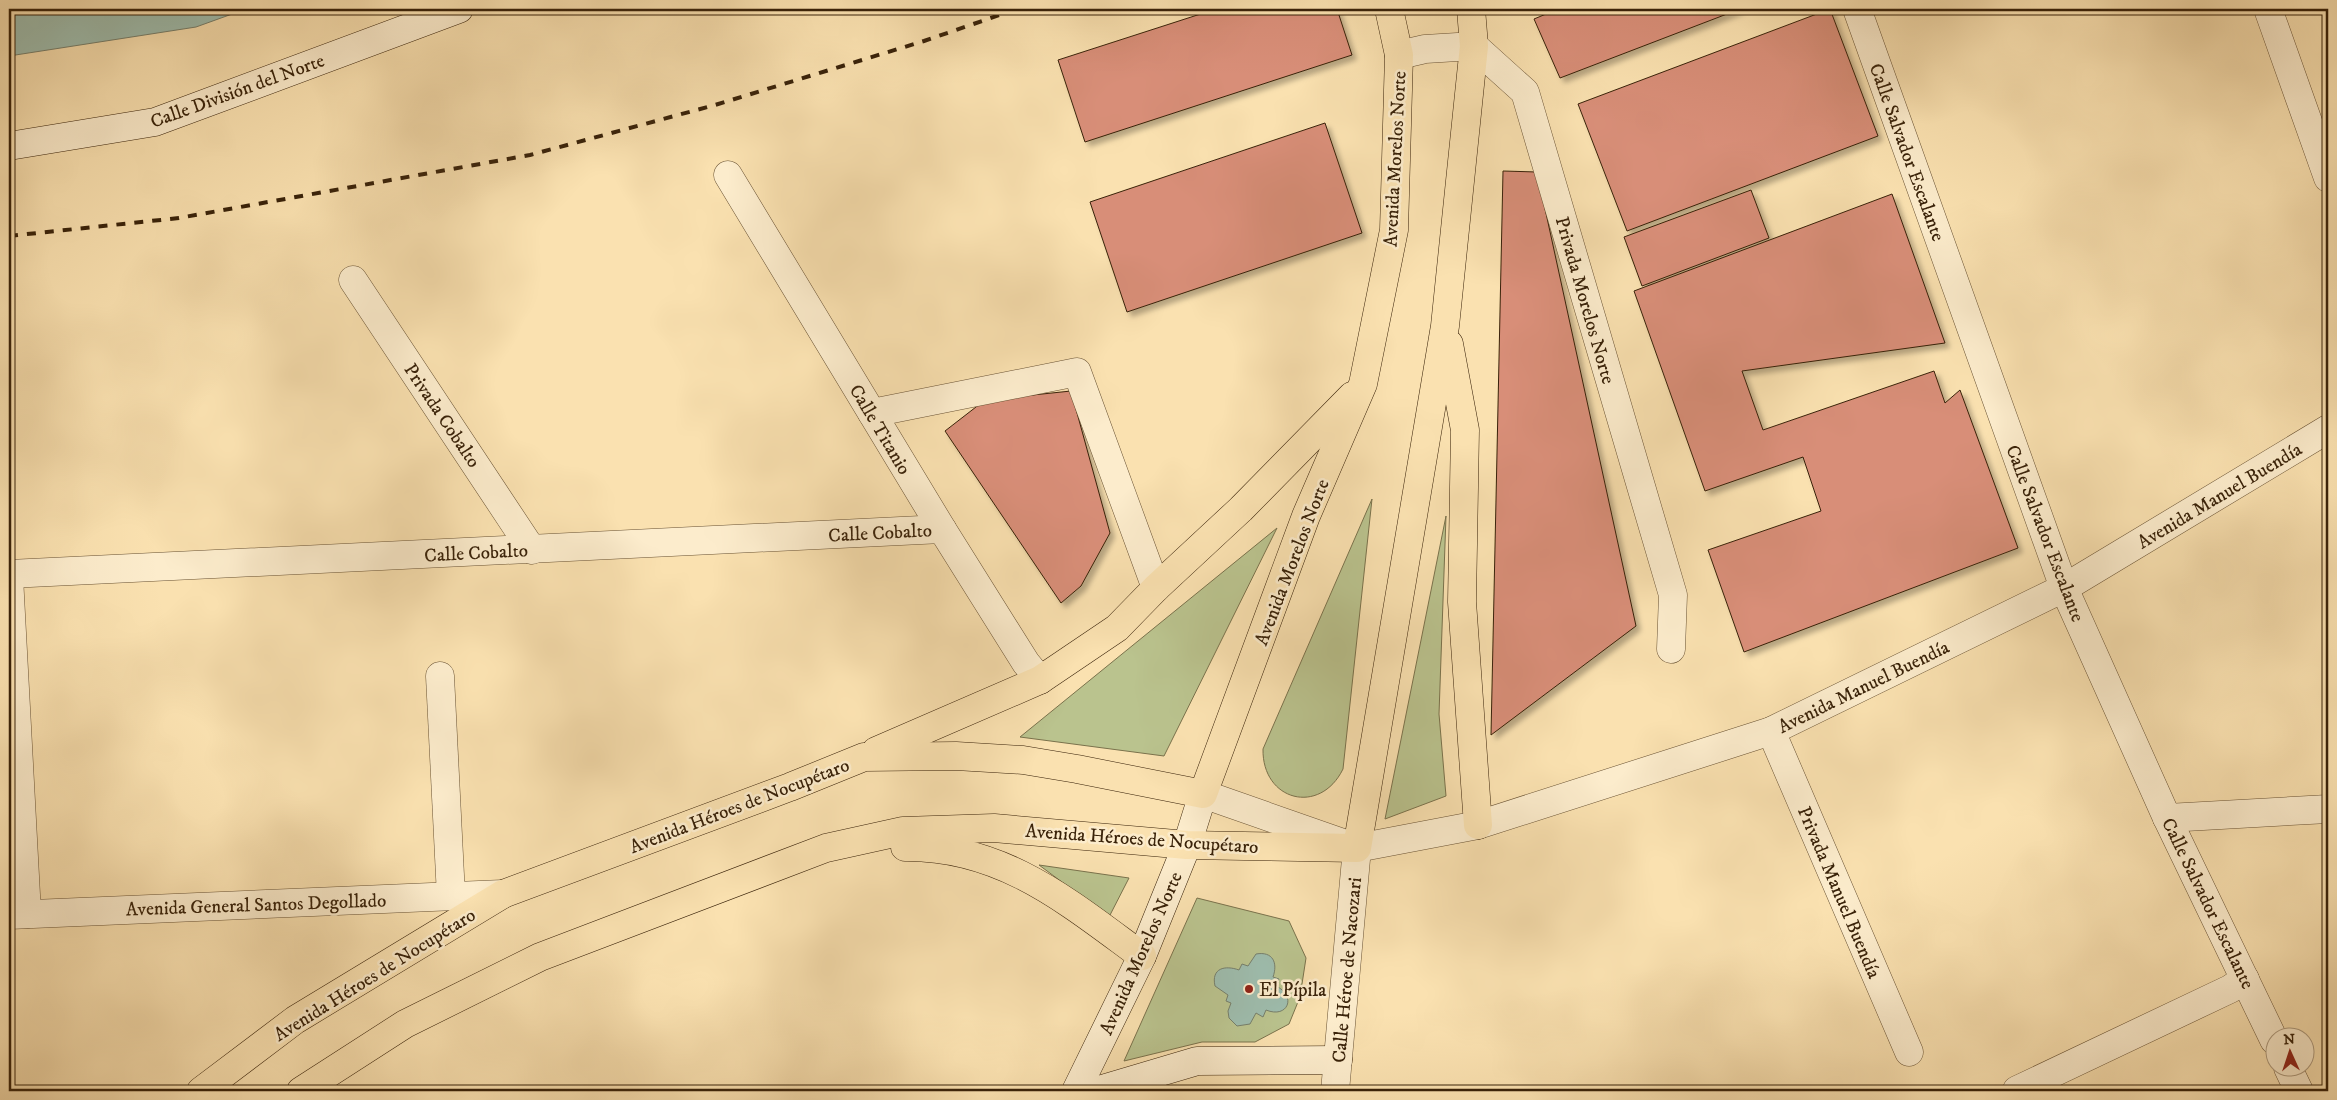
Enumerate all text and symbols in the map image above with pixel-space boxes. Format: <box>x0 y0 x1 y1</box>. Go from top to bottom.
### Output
street label: Calle División del Norte <box>147 49 328 134</box>
street label: Calle Salvador Escalante <box>1864 61 1949 245</box>
street label: Avenida Morelos Norte <box>1379 70 1412 248</box>
street label: Privada Morelos Norte <box>1550 214 1619 387</box>
street label: Privada Cobalto <box>398 359 485 472</box>
street label: Calle Titanio <box>844 380 916 479</box>
street label: Avenida Manuel Buendía <box>2133 438 2306 555</box>
street label: Calle Salvador Escalante <box>2000 442 2089 625</box>
street label: Avenida Morelos Norte <box>1250 476 1335 649</box>
street label: Calle Cobalto <box>828 519 933 548</box>
street label: Calle Cobalto <box>424 539 529 568</box>
street label: Avenida Manuel Buendía <box>1774 636 1953 739</box>
street label: Avenida Héroes de Nocupétaro <box>626 754 853 859</box>
street label: Privada Manuel Buendía <box>1792 803 1885 982</box>
street label: Calle Salvador Escalante <box>2156 814 2259 993</box>
street label: Avenida Héroes de Nocupétaro <box>1025 820 1259 859</box>
street label: Avenida Morelos Norte <box>1095 868 1188 1039</box>
street label: Calle Héroe de Nacozari <box>1328 876 1367 1064</box>
street label: Avenida General Santos Degollado <box>126 889 387 922</box>
street label: Avenida Héroes de Nocupétaro <box>270 904 480 1047</box>
place label: El Pípila <box>1259 979 1326 1002</box>
marker: El Pípila <box>1243 983 1255 995</box>
north arrow <box>2264 1028 2314 1078</box>
text: N <box>2283 1031 2296 1049</box>

